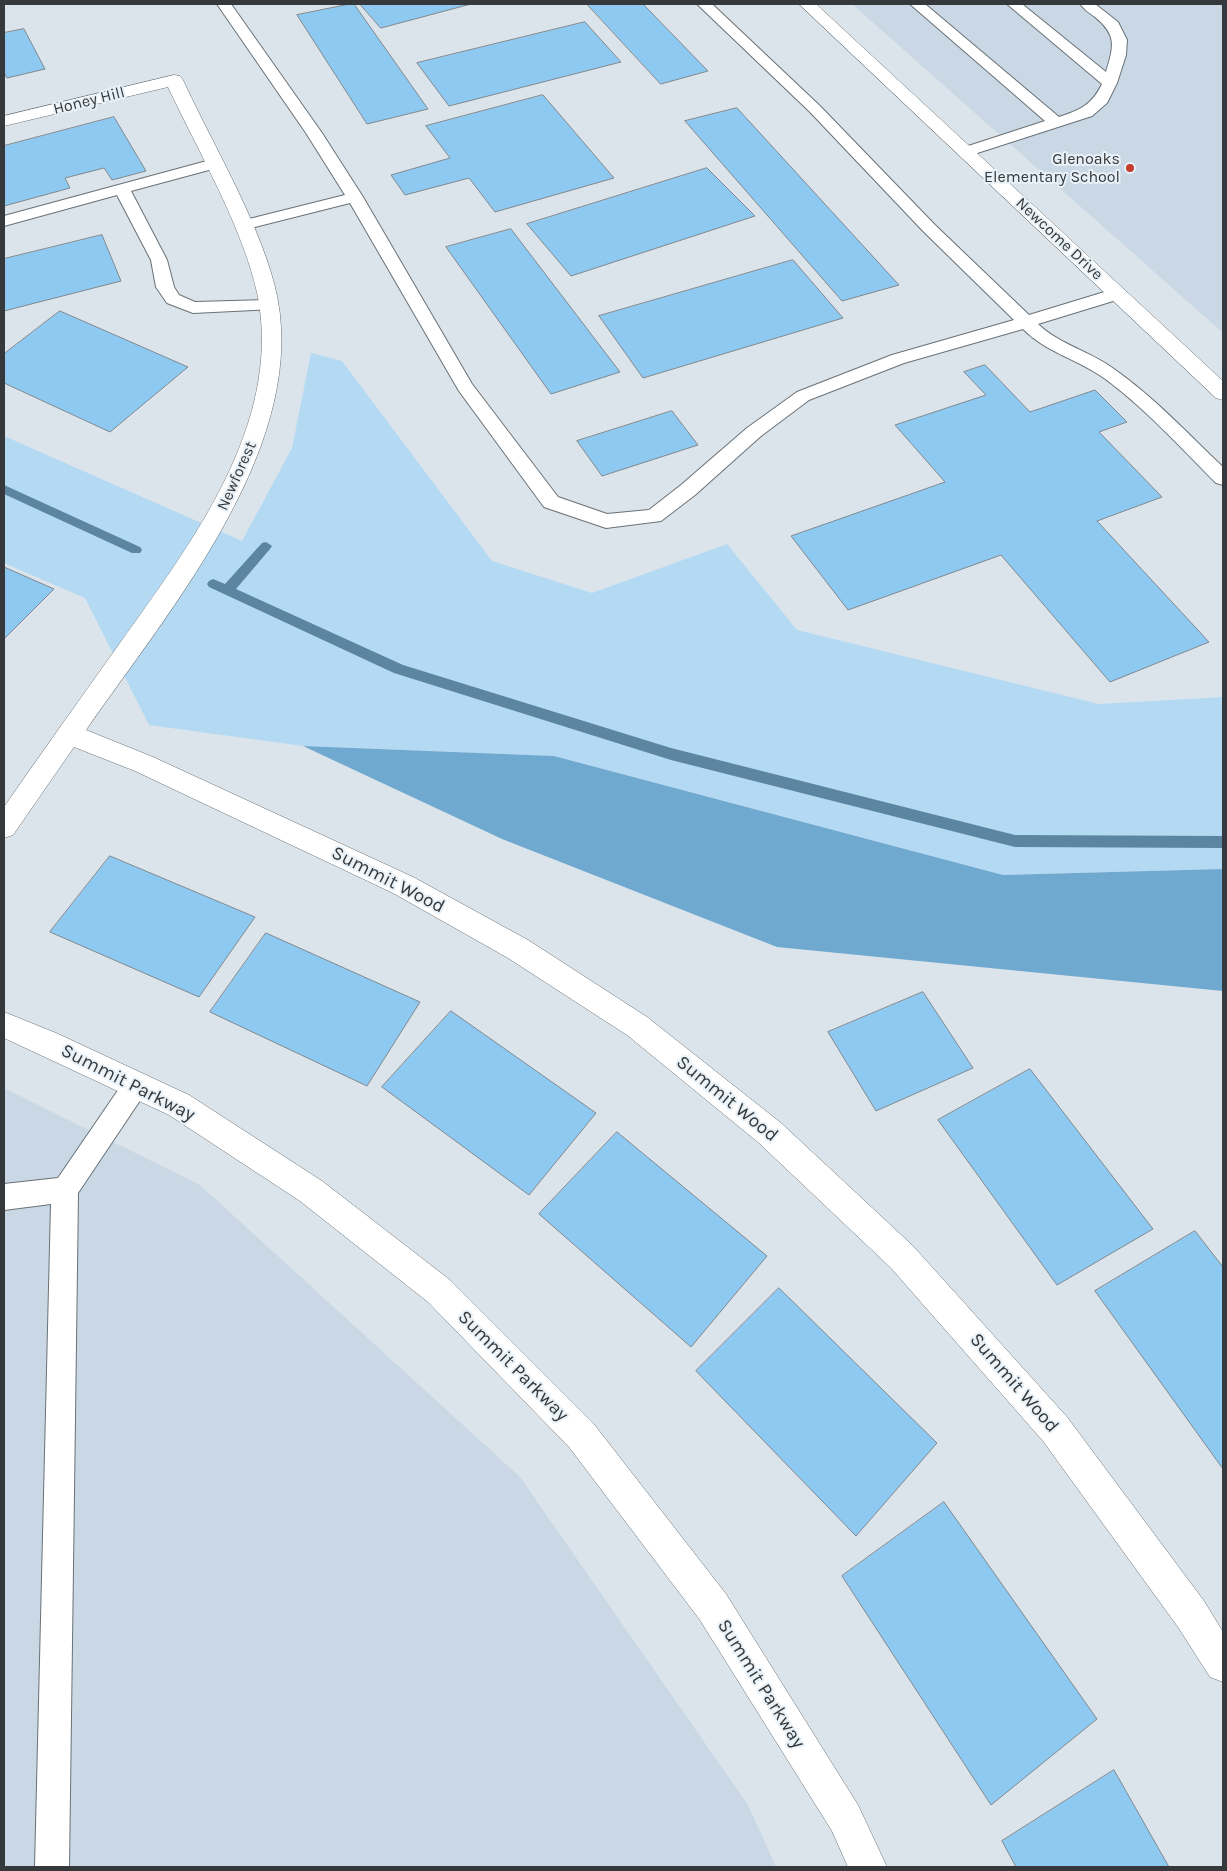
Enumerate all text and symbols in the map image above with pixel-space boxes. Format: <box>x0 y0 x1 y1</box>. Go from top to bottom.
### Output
street label: Honey Hill <box>51 83 127 119</box>
place label: Glenoaks Elementary School <box>984 149 1120 187</box>
marker: Glenoaks Elementary School <box>1124 162 1136 174</box>
street label: Newcome Drive <box>1011 194 1107 284</box>
street label: Newforest <box>213 439 261 513</box>
street label: Summit Wood <box>327 842 449 918</box>
street label: Summit Parkway <box>57 1039 199 1127</box>
street label: Summit Wood <box>672 1051 782 1147</box>
street label: Summit Parkway <box>453 1306 573 1426</box>
street label: Summit Wood <box>965 1329 1063 1437</box>
street label: Summit Parkway <box>712 1615 810 1753</box>

